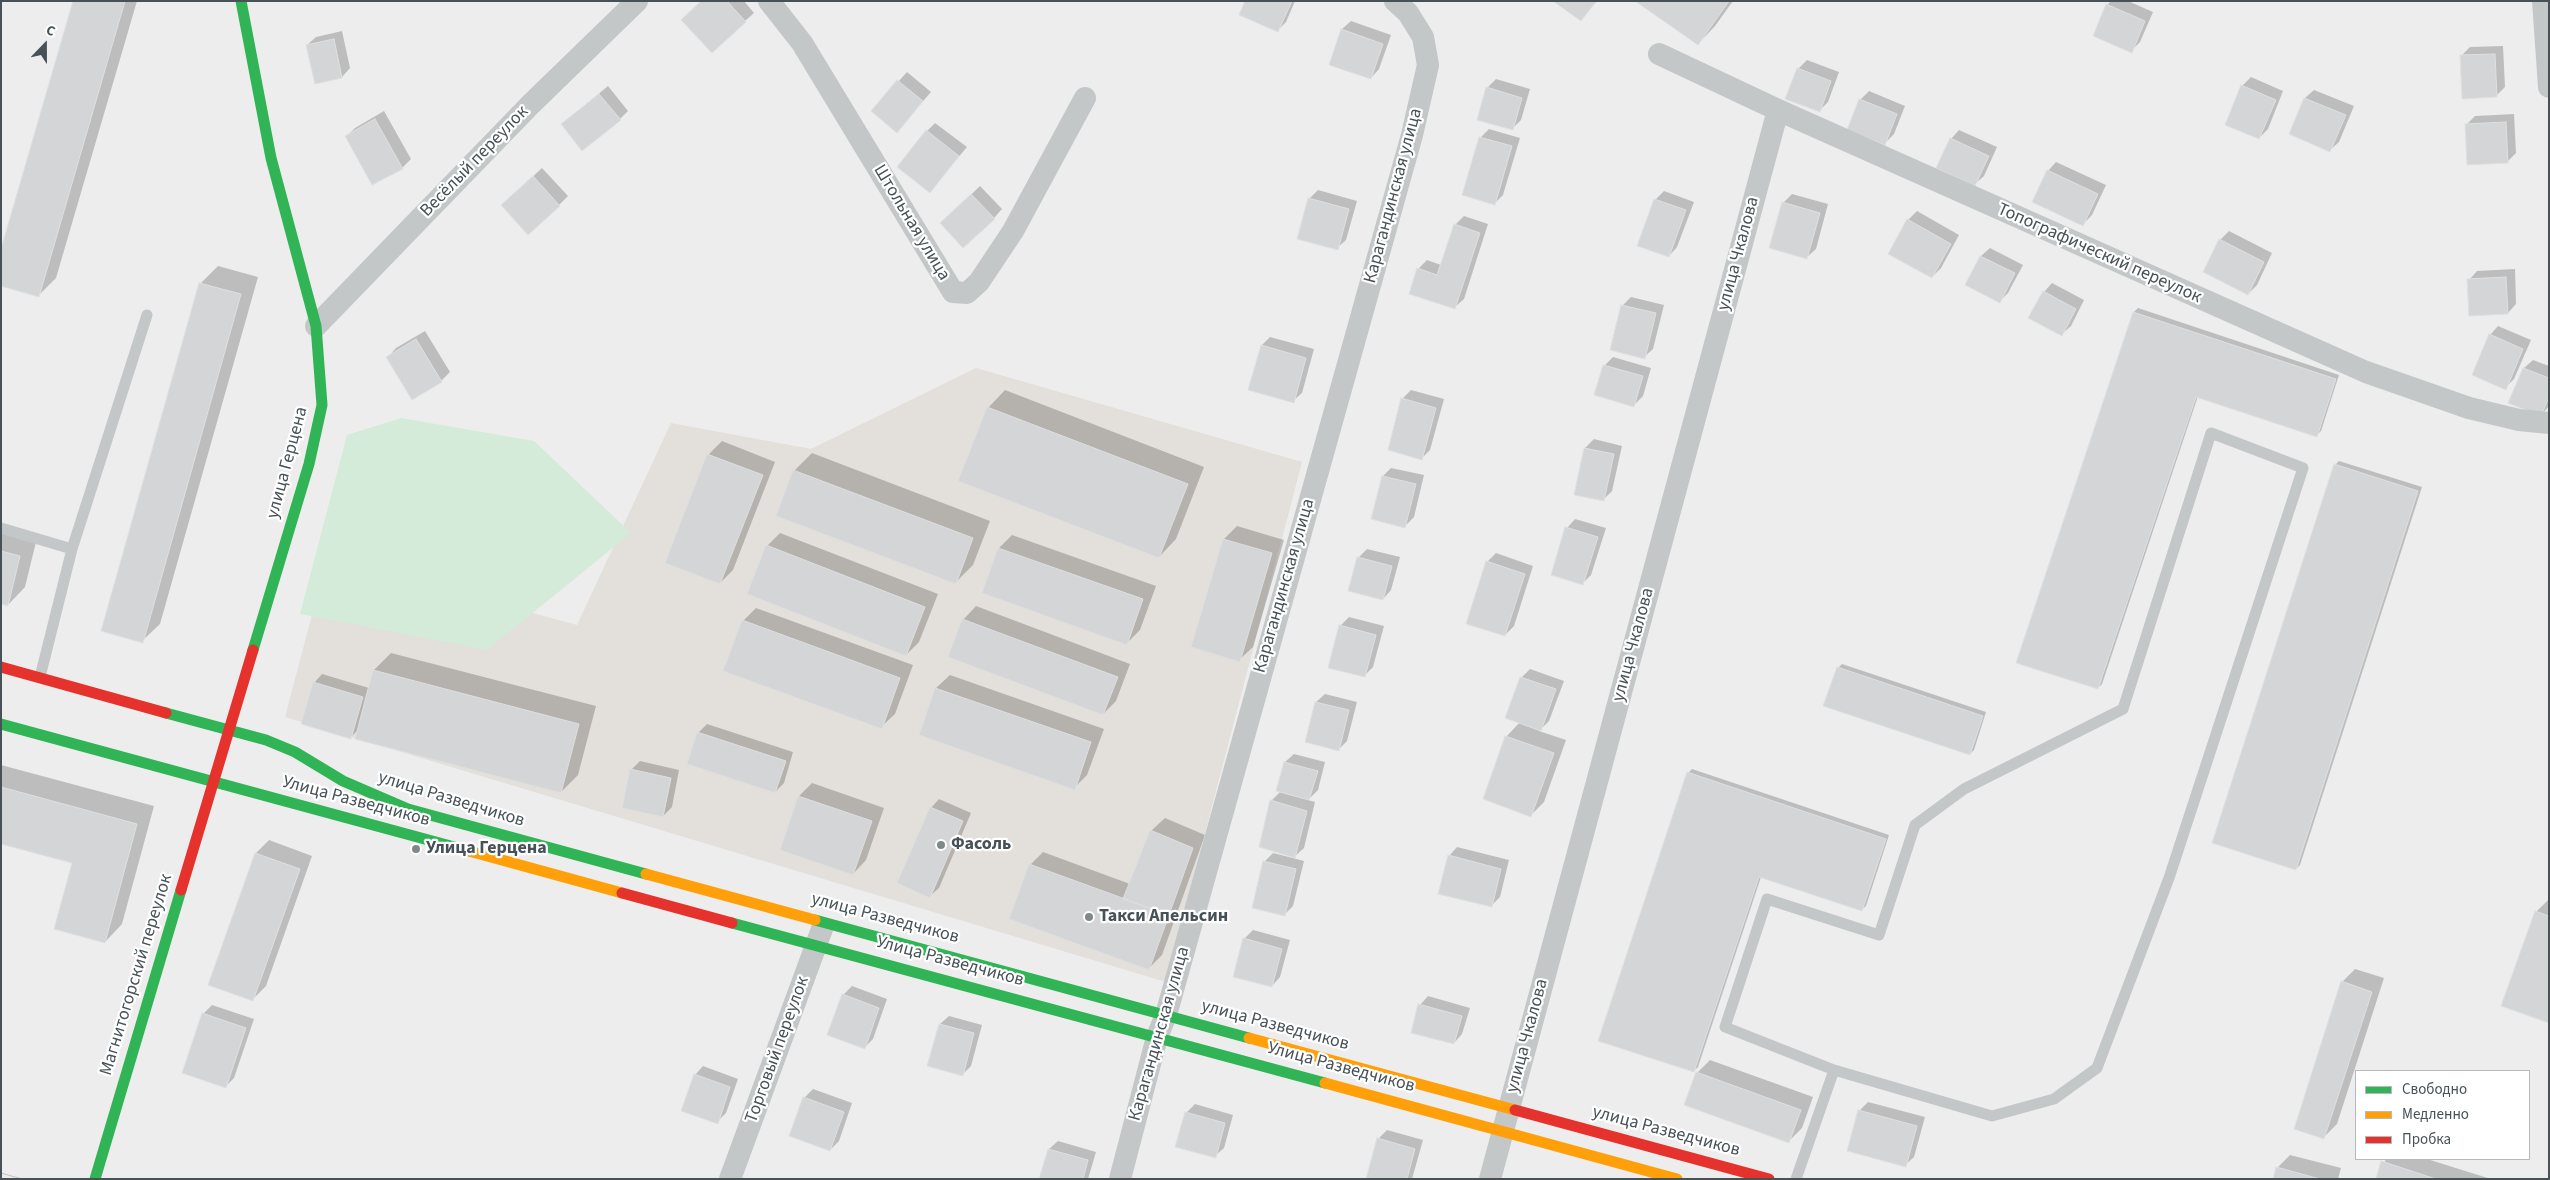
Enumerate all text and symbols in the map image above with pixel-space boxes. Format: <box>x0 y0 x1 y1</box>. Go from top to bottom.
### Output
north arrow <box>20 20 70 70</box>
text: С <box>43 20 58 42</box>
street label: Весёлый переулок <box>416 102 534 222</box>
street label: Карагандинская улица <box>1360 106 1428 286</box>
street label: Штольная улица <box>868 161 954 285</box>
street label: улица Чкалова <box>1713 195 1765 313</box>
street label: Топографический переулок <box>1994 199 2204 309</box>
street label: улица Герцена <box>263 405 313 521</box>
street label: Карагандинская улица <box>1250 496 1320 676</box>
street label: улица Чкалова <box>1608 586 1660 704</box>
street label: улица Разведчиков <box>375 767 527 833</box>
street label: Улица Разведчиков <box>280 772 432 832</box>
place label: Фасоль <box>951 834 1011 856</box>
place label: Улица Герцена <box>426 838 547 860</box>
marker: Фасоль <box>935 839 947 851</box>
marker: Улица Герцена <box>410 843 422 855</box>
street label: Магнитогорский переулок <box>96 872 178 1078</box>
street label: улица Разведчиков <box>809 889 961 949</box>
place label: Такси Апельсин <box>1099 906 1228 928</box>
marker: Такси Апельсин <box>1083 911 1095 923</box>
street label: Улица Разведчиков <box>874 932 1026 992</box>
street label: Карагандинская улица <box>1125 944 1195 1124</box>
street label: Торговый переулок <box>742 974 814 1126</box>
street label: улица Чкалова <box>1502 977 1554 1095</box>
street label: улица Разведчиков <box>1199 996 1351 1056</box>
street label: Улица Разведчиков <box>1265 1038 1417 1098</box>
legend <box>2355 1070 2530 1160</box>
text: Свободно <box>2402 1079 2467 1100</box>
street label: улица Разведчиков <box>1590 1102 1742 1162</box>
text: Медленно <box>2402 1104 2469 1125</box>
text: Пробка <box>2402 1129 2451 1150</box>

